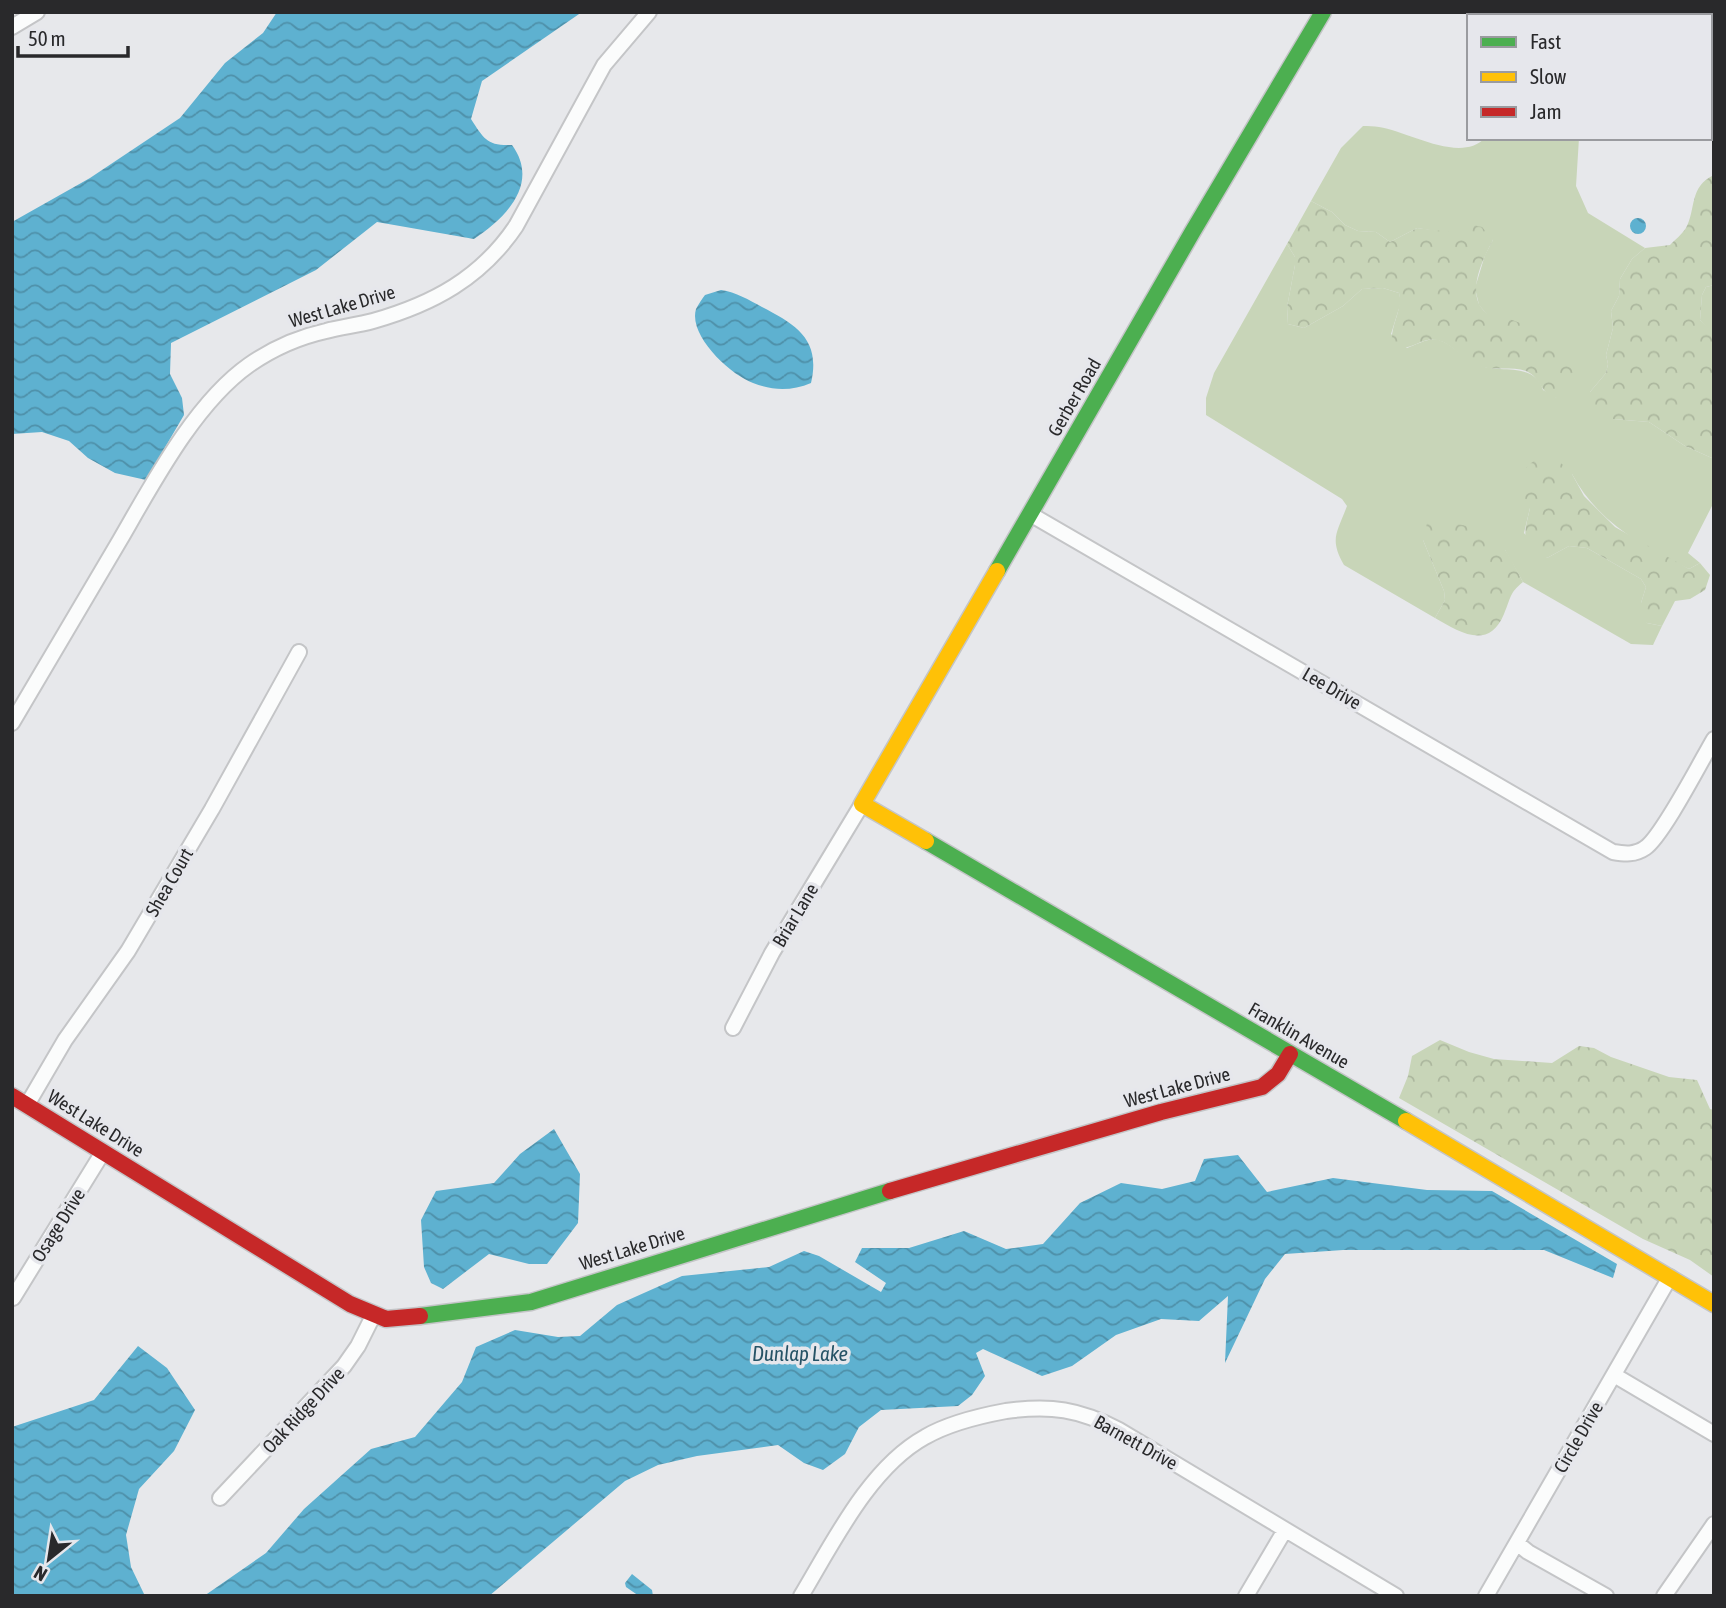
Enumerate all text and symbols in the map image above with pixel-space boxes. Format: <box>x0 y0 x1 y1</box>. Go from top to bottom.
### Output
scale bar <box>18 14 128 58</box>
legend <box>1467 14 1712 140</box>
text: 50 m <box>28 26 66 50</box>
text: Fast <box>1530 29 1561 53</box>
text: Slow <box>1530 64 1567 88</box>
text: Jam <box>1530 99 1562 123</box>
street label: West Lake Drive <box>287 280 397 332</box>
street label: Gerber Road <box>1043 354 1105 440</box>
street label: Lee Drive <box>1299 662 1365 714</box>
street label: Shea Court <box>141 844 197 920</box>
street label: Briar Lane <box>768 879 822 951</box>
street label: Franklin Avenue <box>1245 997 1353 1073</box>
street label: West Lake Drive <box>1122 1062 1232 1112</box>
street label: West Lake Drive <box>44 1085 148 1161</box>
street label: Osage Drive <box>27 1184 89 1266</box>
street label: West Lake Drive <box>577 1222 687 1274</box>
water label: Dunlap Lake <box>752 1341 848 1365</box>
street label: Oak Ridge Drive <box>258 1362 348 1458</box>
street label: Circle Drive <box>1549 1398 1607 1476</box>
street label: Barnett Drive <box>1091 1410 1181 1474</box>
north arrow <box>14 1524 84 1594</box>
text: N <box>30 1561 51 1586</box>

